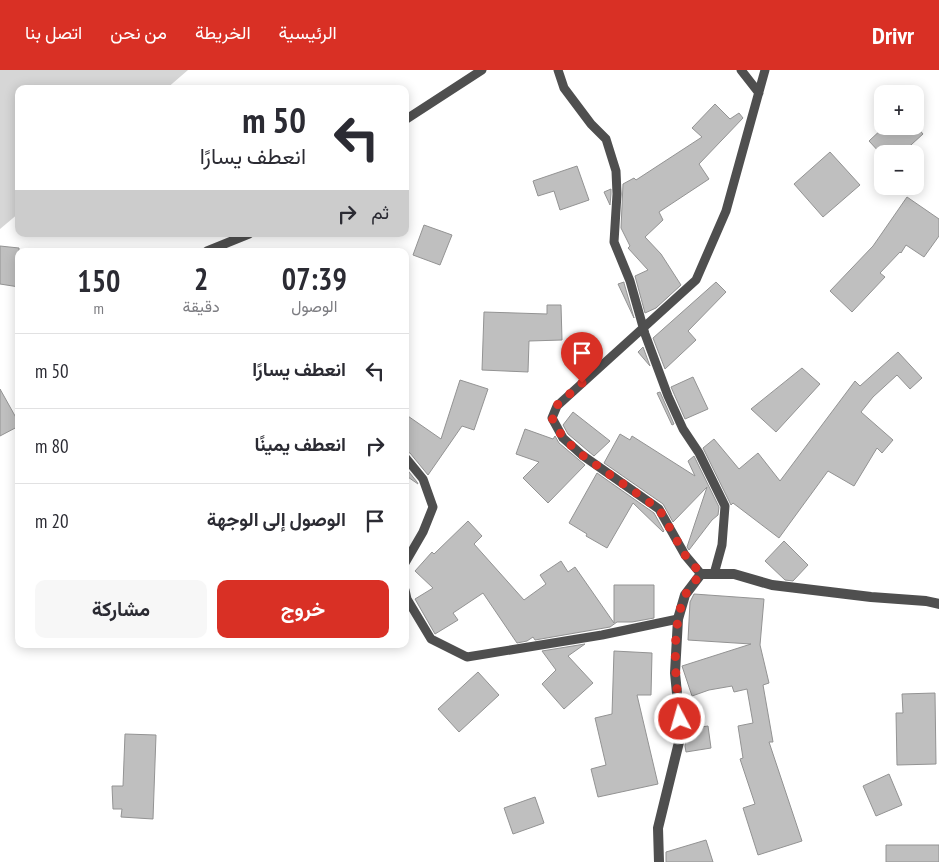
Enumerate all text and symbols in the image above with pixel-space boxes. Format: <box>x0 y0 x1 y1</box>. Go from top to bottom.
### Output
text: Drivr <box>872 20 914 51</box>
text: اتصل بنا <box>25 21 82 44</box>
text: من نحن <box>110 21 167 44</box>
text: الخريطة <box>195 21 251 44</box>
text: الرئيسية <box>279 21 337 44</box>
map controls <box>874 85 924 195</box>
button: + <box>874 85 924 135</box>
text: 50 m <box>242 97 306 143</box>
icon: left <box>324 105 389 170</box>
text: انعطف يسارًا <box>200 142 306 170</box>
button: − <box>874 145 924 195</box>
icon: right <box>333 200 361 228</box>
text: ثم <box>371 200 389 224</box>
text: 2 <box>194 259 208 298</box>
text: 07:39 <box>282 259 347 298</box>
text: 150 <box>77 261 120 300</box>
text: دقيقة <box>183 296 220 316</box>
text: الوصول <box>291 296 337 316</box>
text: m <box>94 298 104 318</box>
pin <box>561 332 603 383</box>
icon: arrive <box>568 339 596 367</box>
text: انعطف يسارًا <box>252 357 346 381</box>
icon: left <box>361 357 389 385</box>
text: 50 m <box>35 359 69 383</box>
text: انعطف يمينًا <box>255 432 346 456</box>
icon: right <box>361 432 389 460</box>
text: 80 m <box>35 434 69 458</box>
text: الوصول إلى الوجهة <box>207 507 346 531</box>
icon: arrive <box>361 507 389 535</box>
text: 20 m <box>35 509 69 533</box>
button: مشاركة <box>35 580 207 638</box>
button: خروج <box>217 580 389 638</box>
position arrow <box>653 692 705 744</box>

